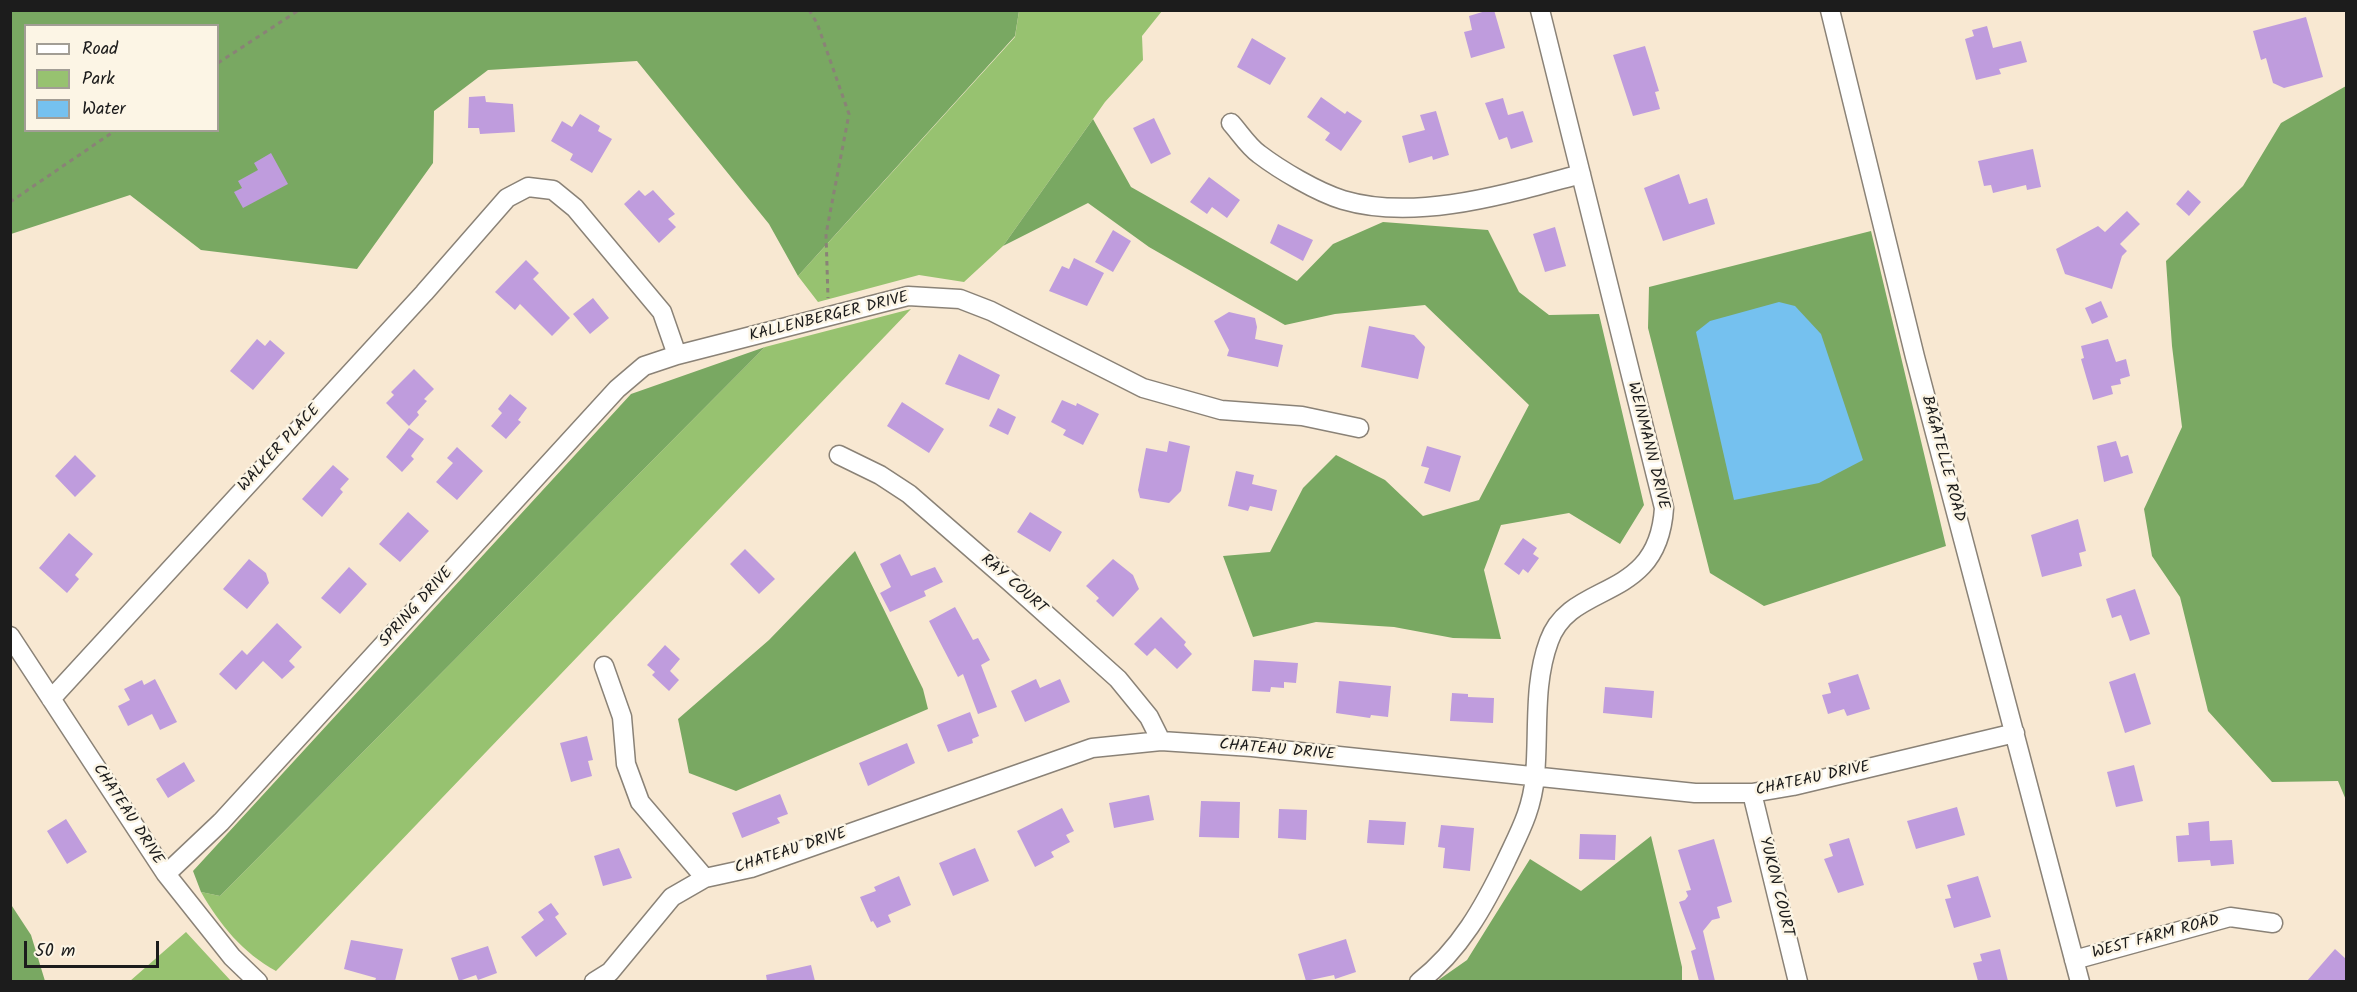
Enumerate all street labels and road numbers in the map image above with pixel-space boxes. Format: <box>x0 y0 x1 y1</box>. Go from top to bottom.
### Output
street label: KALLENBERGER DRIVE <box>748 289 910 347</box>
street label: WEINMANN DRIVE <box>1622 380 1672 512</box>
street label: BAGATELLE ROAD <box>1916 394 1968 524</box>
street label: WALKER PLACE <box>235 402 325 496</box>
street label: RAY COURT <box>976 551 1050 619</box>
street label: SPRING DRIVE <box>376 564 458 652</box>
street label: CHATEAU DRIVE <box>1218 736 1336 766</box>
street label: CHATEAU DRIVE <box>1754 759 1872 801</box>
street label: CHATEAU DRIVE <box>87 761 167 869</box>
street label: CHATEAU DRIVE <box>733 825 849 879</box>
street label: YUKON COURT <box>1753 835 1797 939</box>
street label: WEST FARM ROAD <box>2090 912 2222 964</box>

